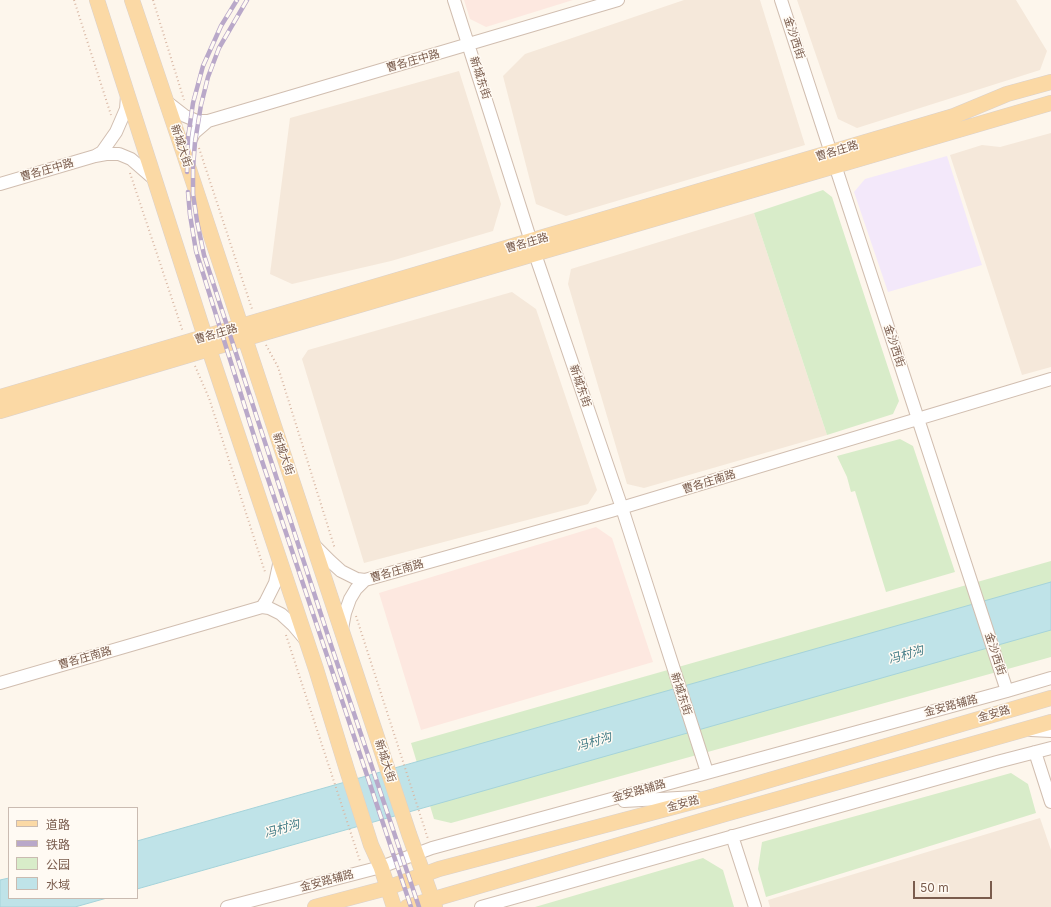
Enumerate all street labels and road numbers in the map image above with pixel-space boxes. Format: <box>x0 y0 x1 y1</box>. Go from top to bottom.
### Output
street label: 金沙西街 <box>781 15 807 61</box>
street label: 曹各庄中路 <box>385 47 441 75</box>
street label: 新城东街 <box>467 55 493 101</box>
street label: 新城大街 <box>168 123 194 169</box>
street label: 曹各庄路 <box>814 138 860 164</box>
street label: 曹各庄中路 <box>19 156 75 184</box>
street label: 曹各庄路 <box>504 231 550 255</box>
street label: 曹各庄路 <box>193 322 239 346</box>
street label: 金沙西街 <box>881 323 907 369</box>
street label: 新城东街 <box>567 363 593 409</box>
street label: 新城大街 <box>270 431 296 477</box>
street label: 曹各庄南路 <box>681 468 737 496</box>
street label: 曹各庄南路 <box>369 557 425 585</box>
street label: 金沙西街 <box>982 631 1008 677</box>
street label: 曹各庄南路 <box>57 644 113 672</box>
street label: 新城东街 <box>668 671 694 717</box>
street label: 金安路辅路 <box>923 693 979 719</box>
street label: 金安路 <box>976 703 1012 725</box>
street label: 新城大街 <box>372 738 398 784</box>
street label: 金安路辅路 <box>611 777 667 805</box>
street label: 金安路 <box>665 793 701 815</box>
street label: 金安路辅路 <box>299 868 355 894</box>

